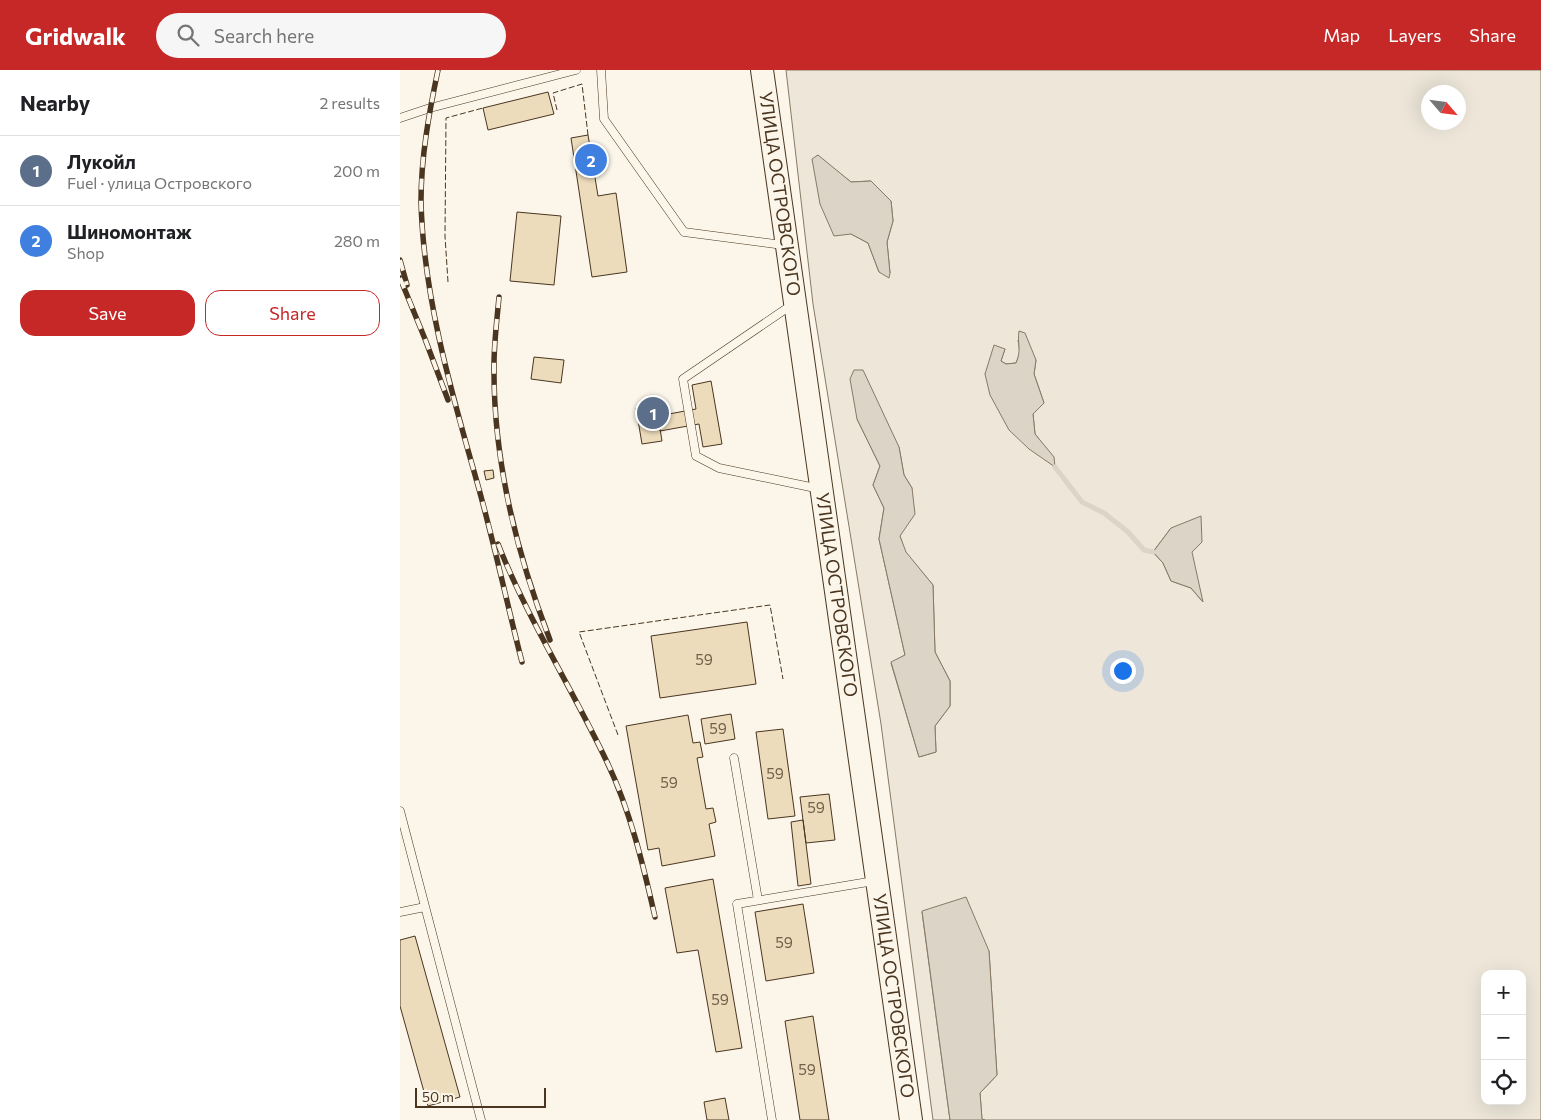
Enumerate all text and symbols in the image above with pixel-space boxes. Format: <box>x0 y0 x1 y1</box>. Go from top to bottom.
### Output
search box <box>156 13 506 58</box>
text: Gridwalk <box>25 21 126 50</box>
icon: search <box>174 21 202 49</box>
text: Search here <box>214 24 314 47</box>
text: Map <box>1323 24 1360 46</box>
text: Layers <box>1388 24 1441 46</box>
text: Share <box>1469 24 1516 46</box>
north arrow <box>1421 85 1466 130</box>
text: Nearby <box>20 90 90 115</box>
street label: УЛИЦА ОСТРОВСКОГО <box>755 90 806 297</box>
text: 2 results <box>319 93 380 112</box>
pin: 2 <box>575 141 607 179</box>
text: Лукойл <box>67 150 136 173</box>
text: 1 <box>32 161 40 180</box>
text: 200 m <box>333 161 380 180</box>
text: Fuel · улица Островского <box>67 173 252 192</box>
text: Шиномонтаж <box>67 220 192 243</box>
text: 2 <box>31 231 41 250</box>
text: 280 m <box>334 231 380 250</box>
text: Shop <box>67 243 105 262</box>
button: Save <box>20 290 195 336</box>
button: Share <box>205 290 380 336</box>
pin: 1 <box>637 394 669 432</box>
street label: УЛИЦА ОСТРОВСКОГО <box>812 491 863 698</box>
house number: 59 <box>695 650 713 668</box>
your location <box>1110 658 1136 684</box>
house number: 59 <box>709 719 727 737</box>
house number: 59 <box>766 764 784 782</box>
house number: 59 <box>660 773 678 791</box>
house number: 59 <box>807 798 825 816</box>
street label: УЛИЦА ОСТРОВСКОГО <box>869 892 920 1099</box>
house number: 59 <box>775 933 793 951</box>
map controls <box>1481 970 1526 1105</box>
button: + <box>1481 970 1526 1015</box>
house number: 59 <box>711 990 729 1008</box>
button: − <box>1481 1015 1526 1060</box>
house number: 59 <box>798 1060 816 1078</box>
button: locate <box>1481 1060 1526 1105</box>
scale bar <box>415 1085 546 1108</box>
text: 50 m <box>422 1088 454 1105</box>

